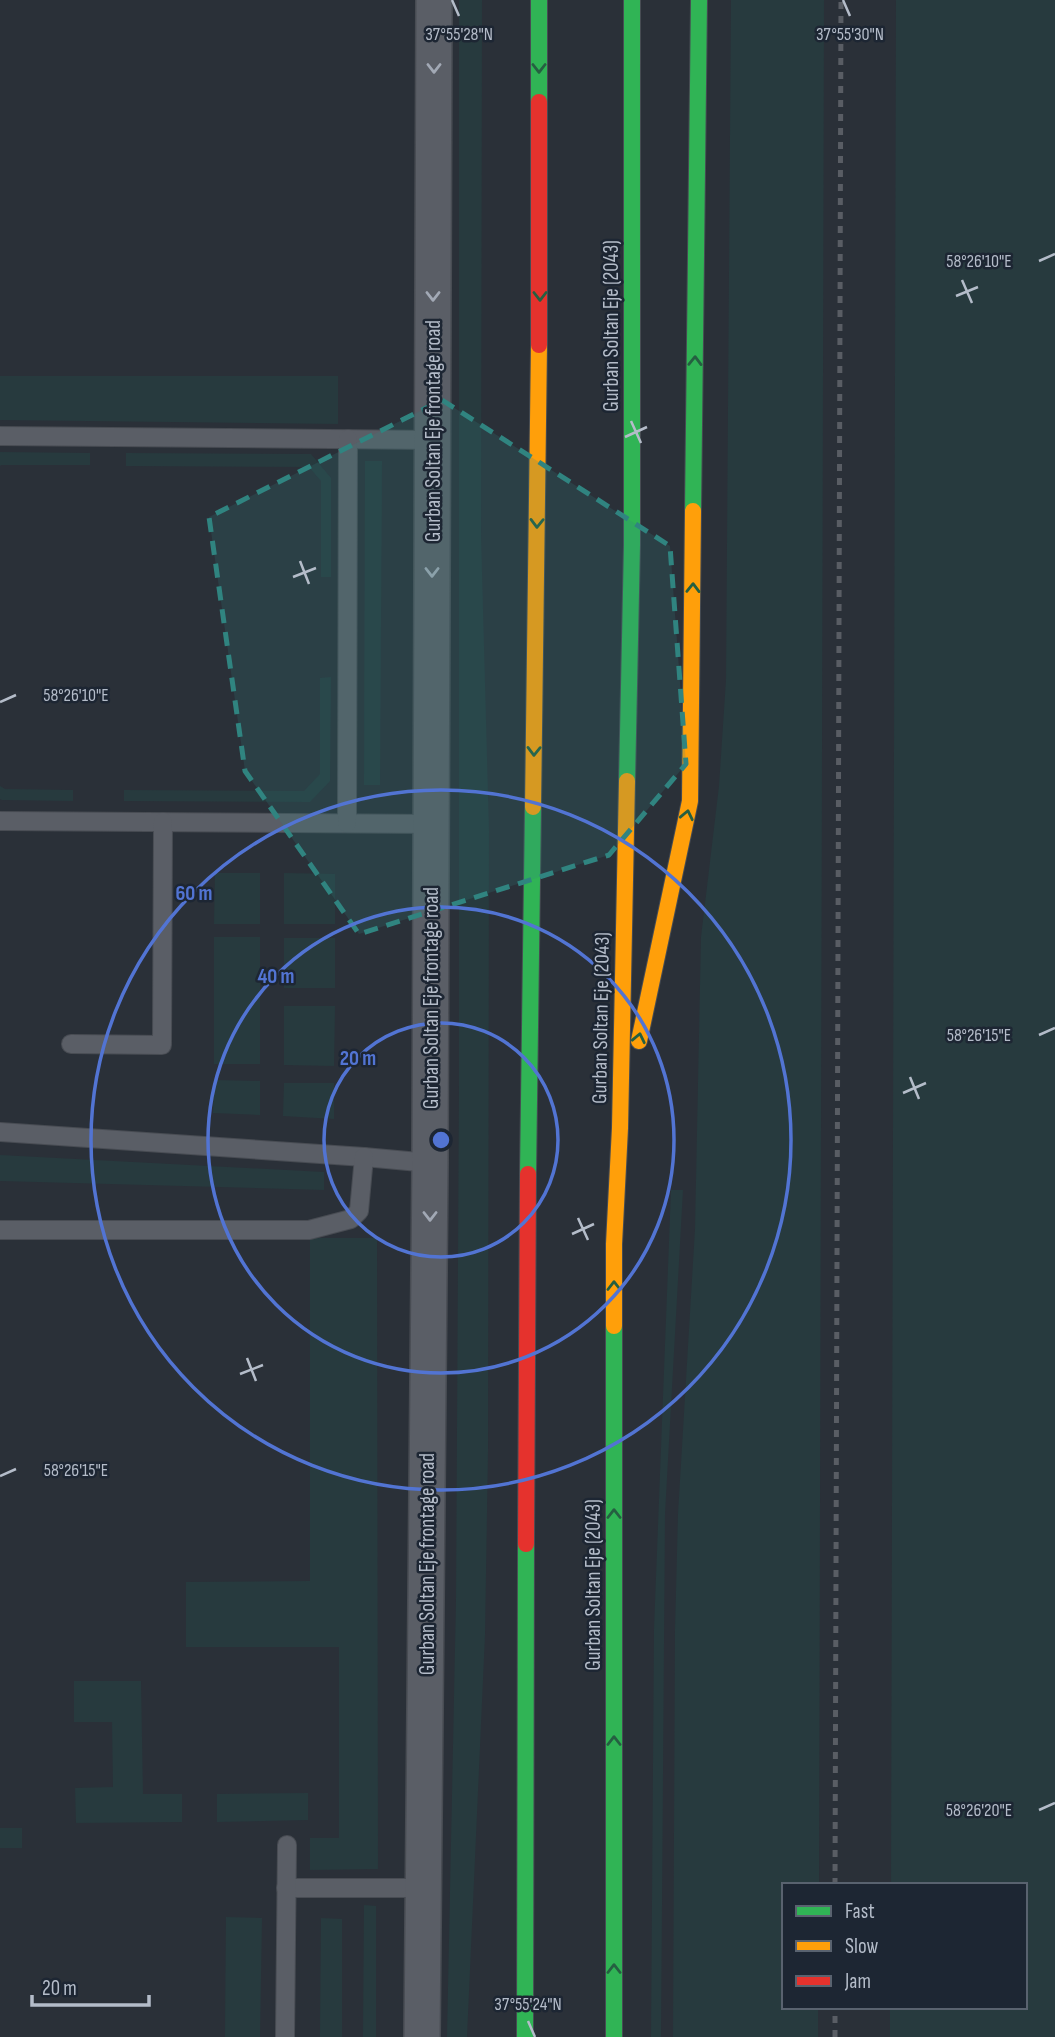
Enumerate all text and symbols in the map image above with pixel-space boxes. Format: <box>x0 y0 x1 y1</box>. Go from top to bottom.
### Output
text: 37°55'28"N <box>425 24 493 45</box>
text: 37°55'30"N <box>816 24 884 45</box>
one-way arrow <box>426 63 442 74</box>
one-way arrow <box>531 63 547 74</box>
street label: Gurban Soltan Eje (2043) <box>599 240 624 412</box>
text: 58°26'10"E <box>946 251 1012 272</box>
one-way arrow <box>425 291 441 301</box>
one-way arrow <box>532 291 548 301</box>
street label: Gurban Soltan Eje frontage road <box>421 320 446 542</box>
one-way arrow <box>687 355 703 365</box>
one-way arrow <box>529 518 545 529</box>
one-way arrow <box>424 567 440 578</box>
one-way arrow <box>685 582 700 593</box>
text: 58°26'10"E <box>43 685 109 706</box>
one-way arrow <box>526 746 542 756</box>
one-way arrow <box>679 809 694 821</box>
text: 60 m <box>175 881 213 906</box>
street label: Gurban Soltan Eje frontage road <box>419 887 444 1109</box>
street label: Gurban Soltan Eje (2043) <box>587 932 615 1104</box>
text: 40 m <box>258 964 294 989</box>
text: 58°26'15"E <box>947 1025 1011 1046</box>
one-way arrow <box>631 1032 646 1044</box>
text: 20 m <box>340 1046 376 1071</box>
centre of rings <box>429 1128 453 1152</box>
one-way arrow <box>422 1211 437 1222</box>
one-way arrow <box>606 1281 622 1291</box>
street label: Gurban Soltan Eje frontage road <box>415 1453 440 1675</box>
text: 58°26'15"E <box>44 1460 108 1481</box>
street label: Gurban Soltan Eje (2043) <box>581 1499 606 1671</box>
one-way arrow <box>606 1508 622 1519</box>
one-way arrow <box>606 1736 622 1746</box>
text: 58°26'20"E <box>946 1800 1012 1821</box>
legend <box>782 1883 1027 2009</box>
text: Fast <box>845 1899 875 1924</box>
text: Slow <box>845 1934 879 1959</box>
one-way arrow <box>606 1963 622 1974</box>
scale bar <box>32 1964 149 2008</box>
text: Jam <box>844 1969 871 1994</box>
text: 20 m <box>42 1976 77 2001</box>
text: 37°55'24"N <box>494 1994 562 2015</box>

